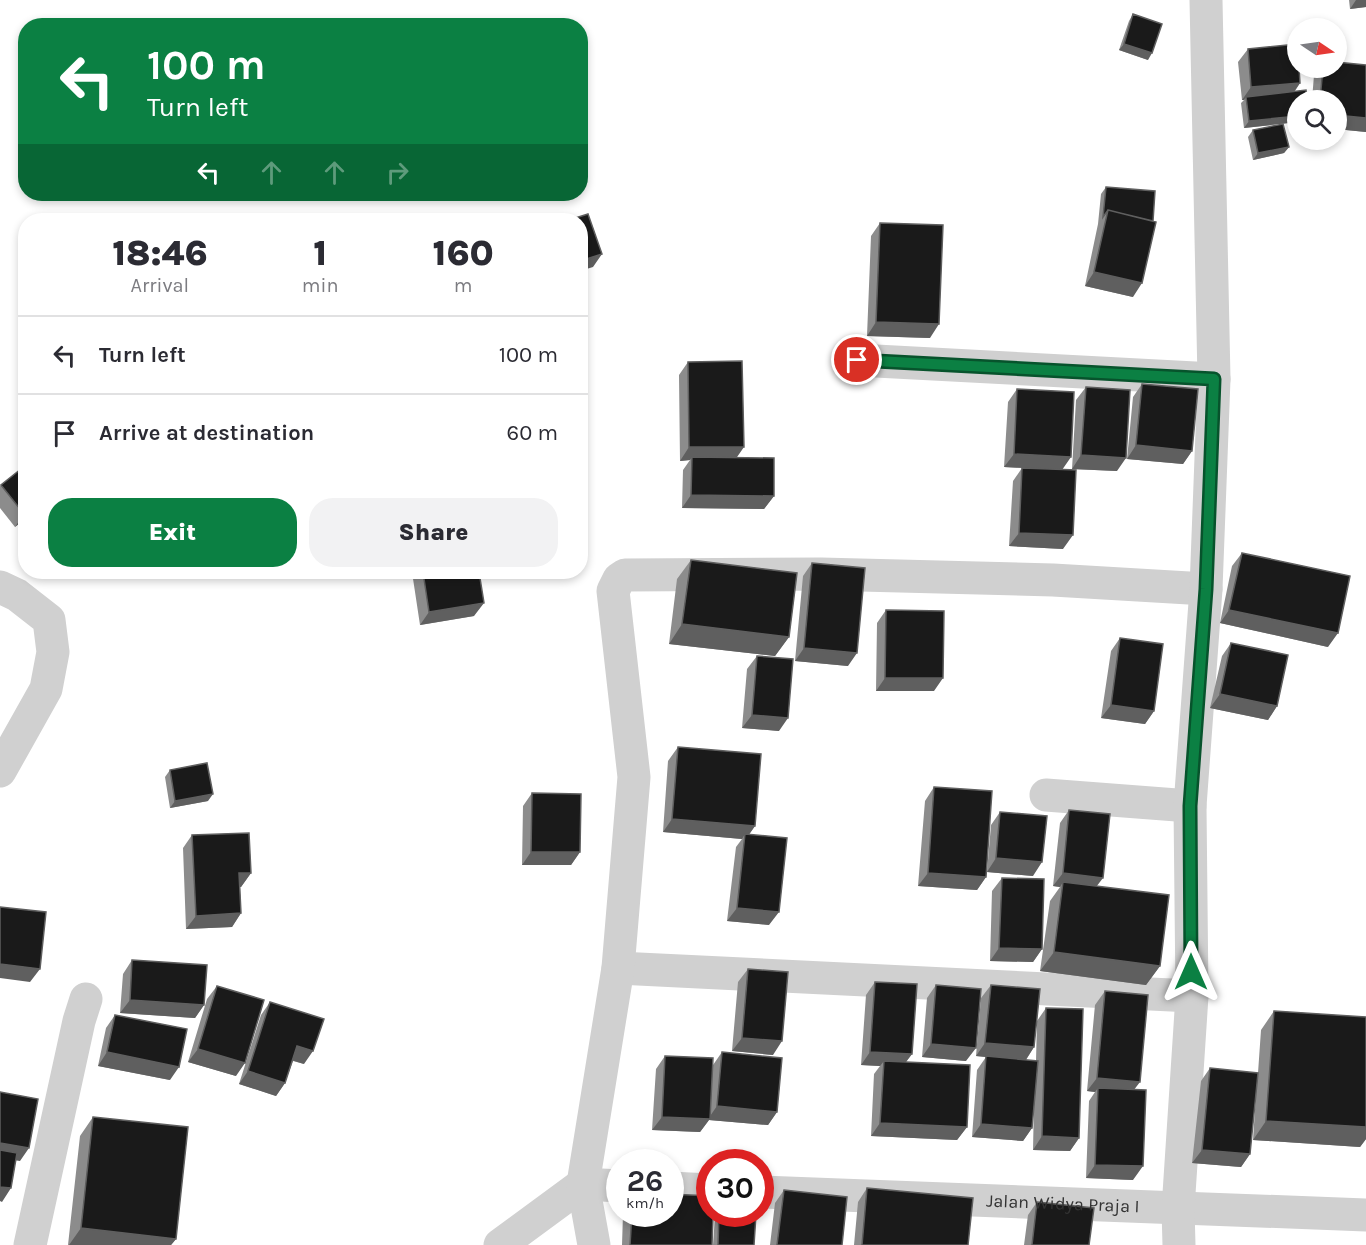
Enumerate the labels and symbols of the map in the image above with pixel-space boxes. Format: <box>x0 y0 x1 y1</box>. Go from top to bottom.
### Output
north arrow <box>1287 18 1347 78</box>
pin <box>831 334 882 385</box>
position arrow <box>1159 940 1223 1004</box>
speed limit sign: 30 <box>696 1149 774 1227</box>
street label: Jalan Widya Praja I <box>986 1190 1140 1217</box>

